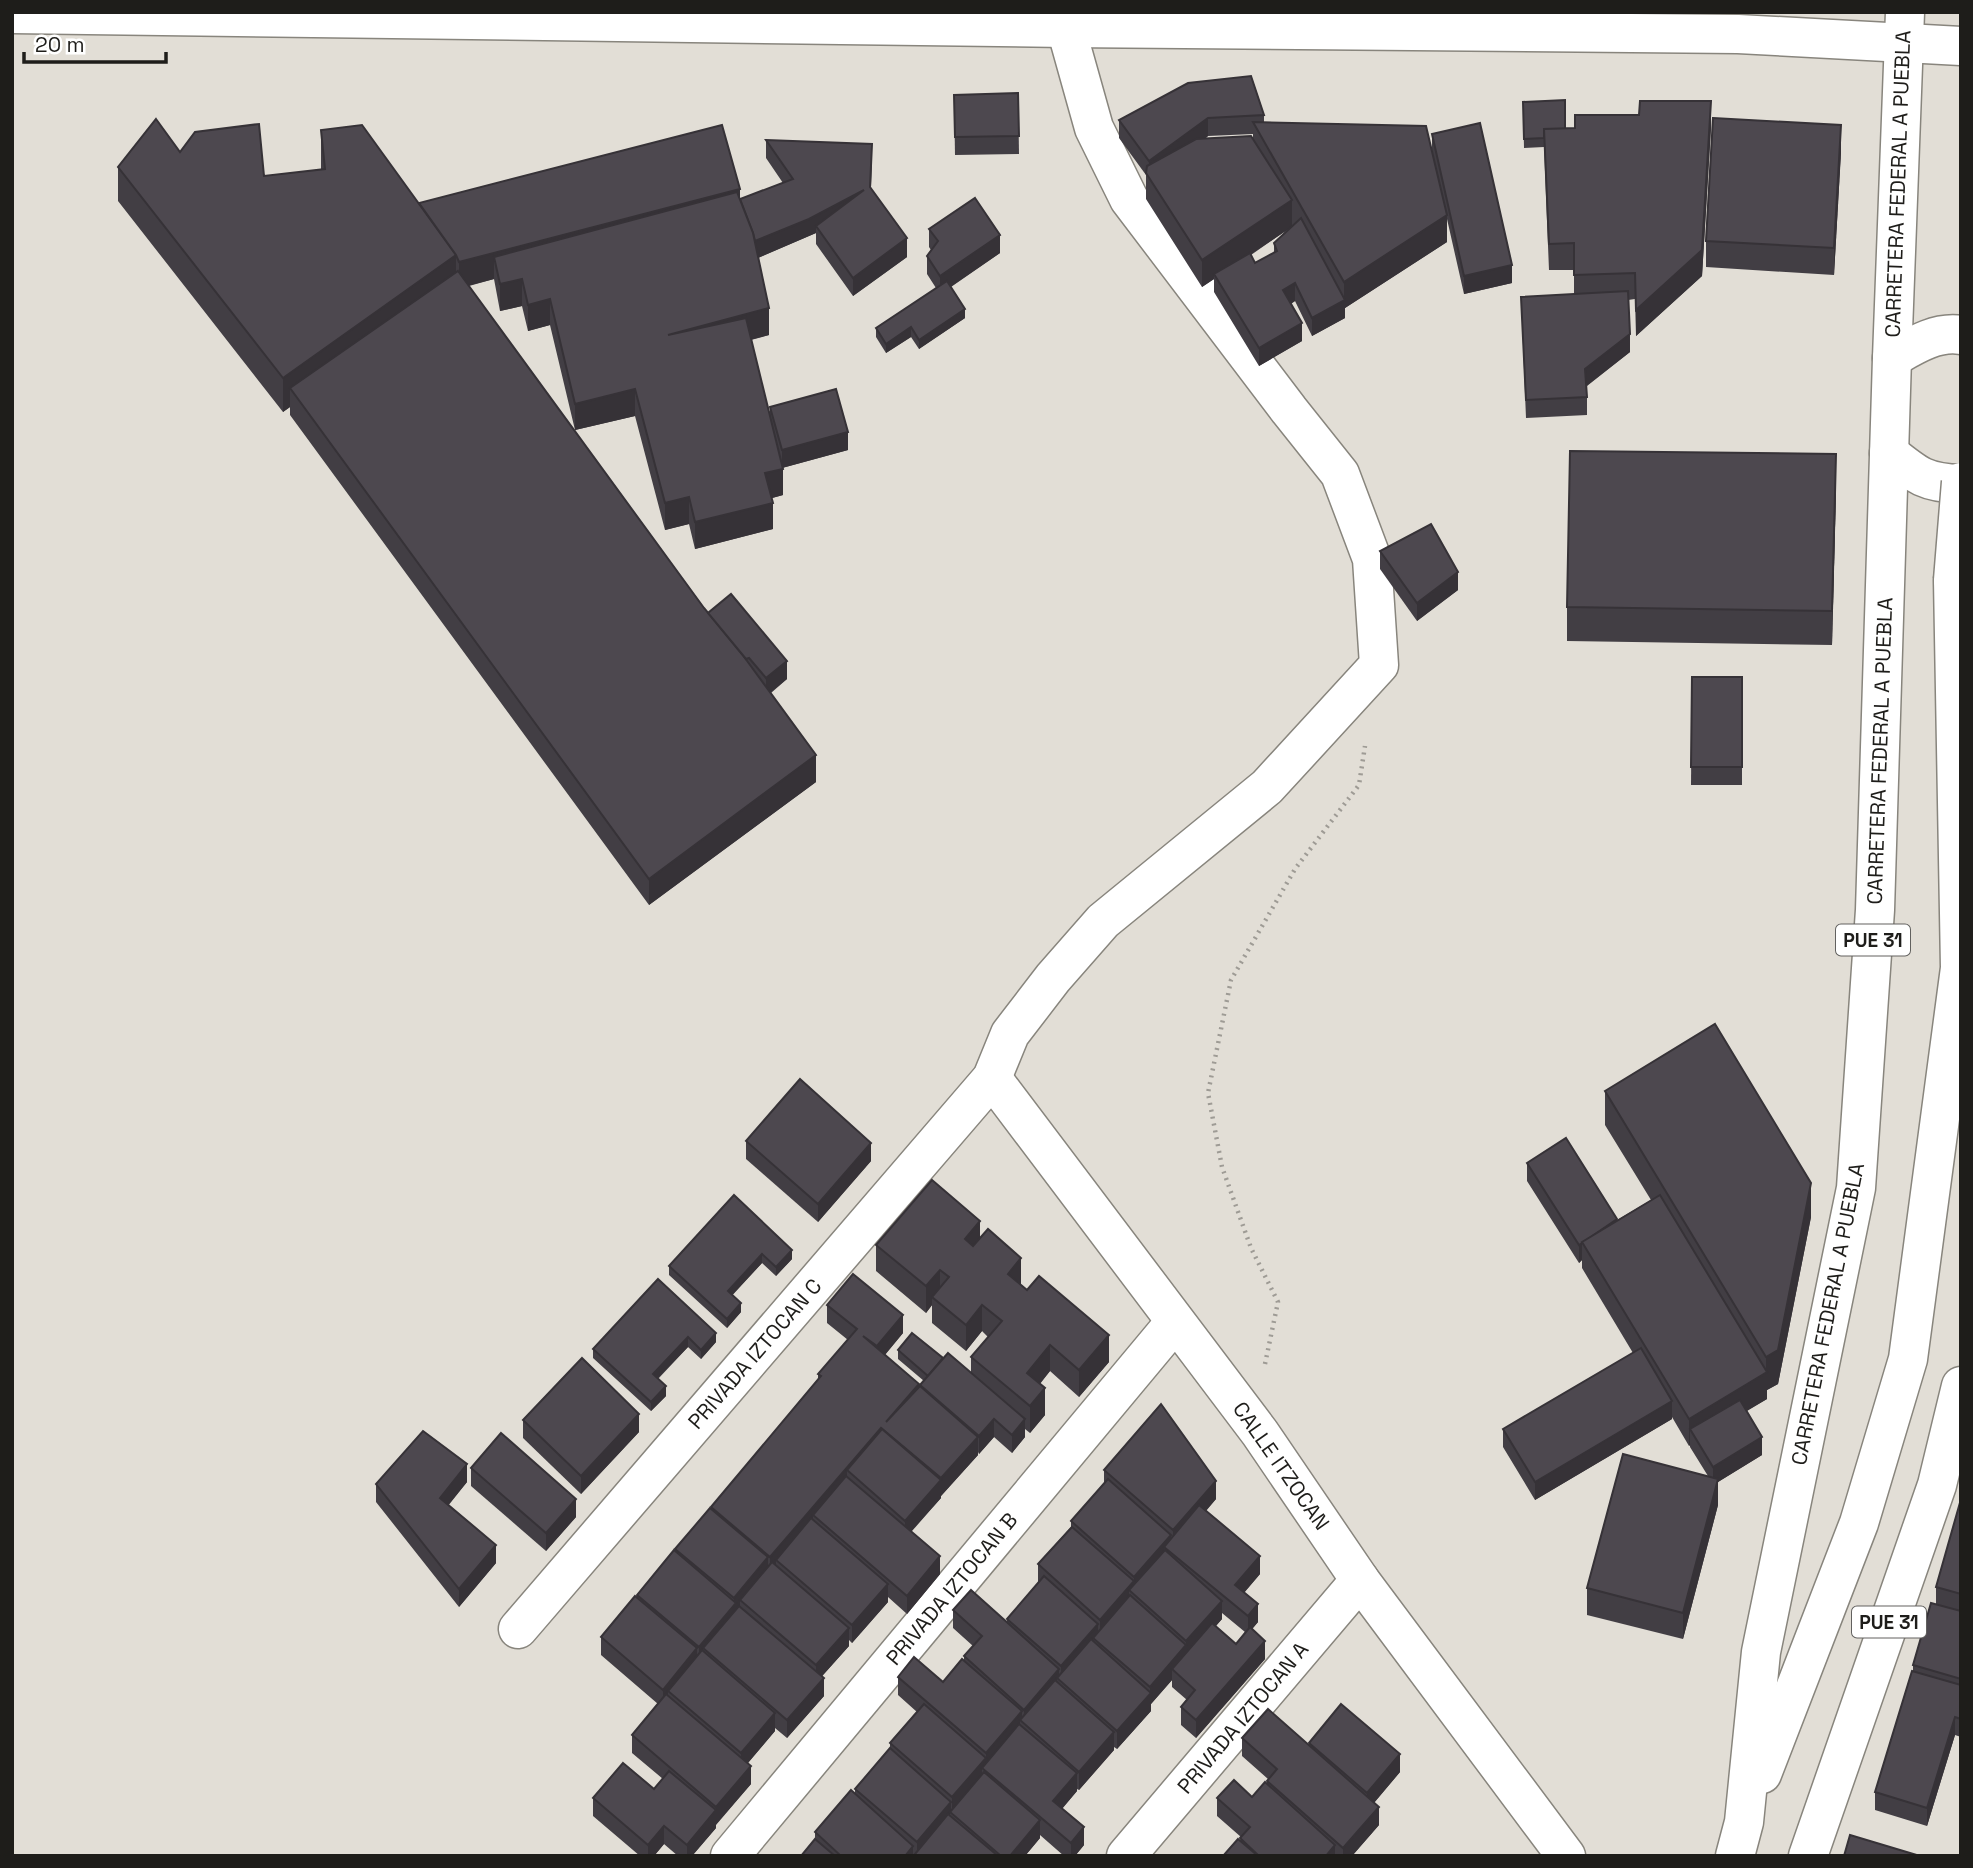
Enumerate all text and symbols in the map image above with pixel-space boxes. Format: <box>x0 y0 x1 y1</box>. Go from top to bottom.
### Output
scale bar <box>24 21 166 65</box>
street label: CARRETERA FEDERAL A PUEBLA <box>1879 30 1916 338</box>
text: 20 m <box>35 31 85 58</box>
street label: CARRETERA FEDERAL A PUEBLA <box>1861 597 1898 905</box>
road number: PUE 31 <box>1836 924 1910 956</box>
street label: CARRETERA FEDERAL A PUEBLA <box>1785 1160 1870 1467</box>
street label: PRIVADA IZTOCAN C <box>682 1273 827 1434</box>
street label: CALLE ITZOCAN <box>1227 1396 1336 1535</box>
street label: PRIVADA IZTOCAN B <box>880 1507 1023 1671</box>
road number: PUE 31 <box>1852 1606 1926 1638</box>
street label: PRIVADA IZTOCAN A <box>1171 1636 1314 1799</box>

